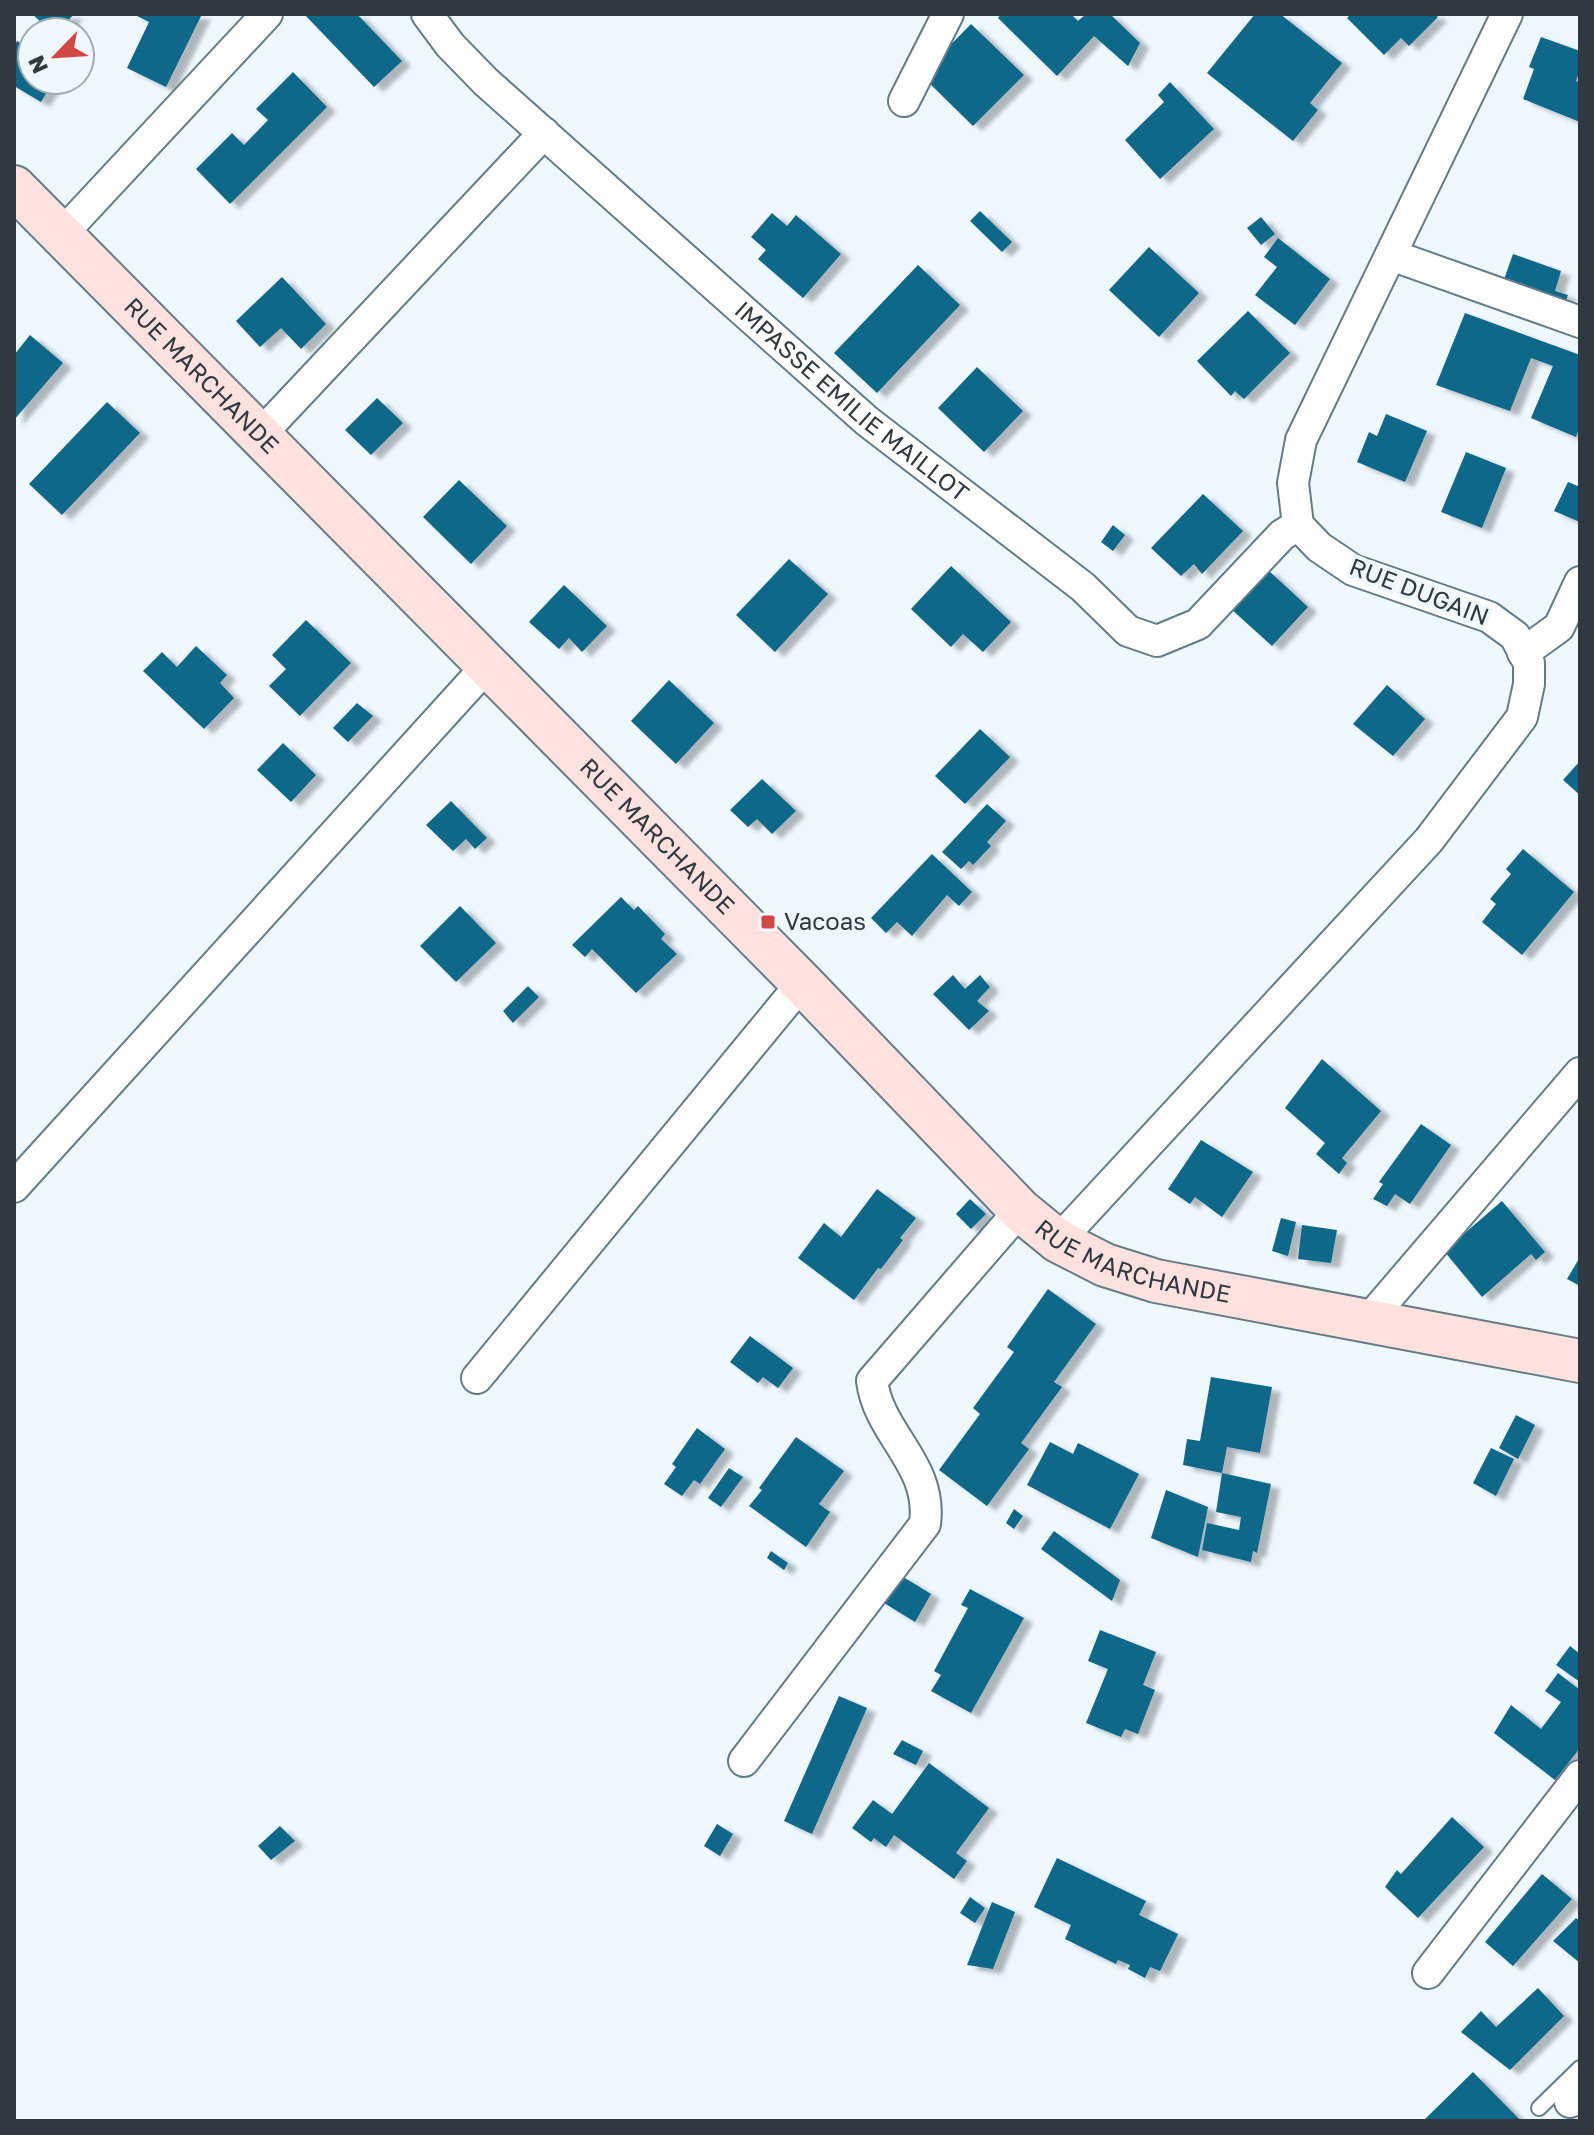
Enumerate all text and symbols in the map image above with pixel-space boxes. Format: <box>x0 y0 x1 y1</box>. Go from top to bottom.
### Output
north arrow <box>16 16 96 96</box>
text: N <box>22 51 53 78</box>
street label: RUE MARCHANDE <box>119 291 286 459</box>
street label: IMPASSE EMILIE MAILLOT <box>729 294 975 507</box>
street label: RUE DUGAIN <box>1346 551 1493 630</box>
street label: RUE MARCHANDE <box>575 751 741 920</box>
place label: Vacoas <box>784 906 866 935</box>
marker: Vacoas <box>759 913 777 931</box>
street label: RUE MARCHANDE <box>1030 1212 1233 1308</box>

